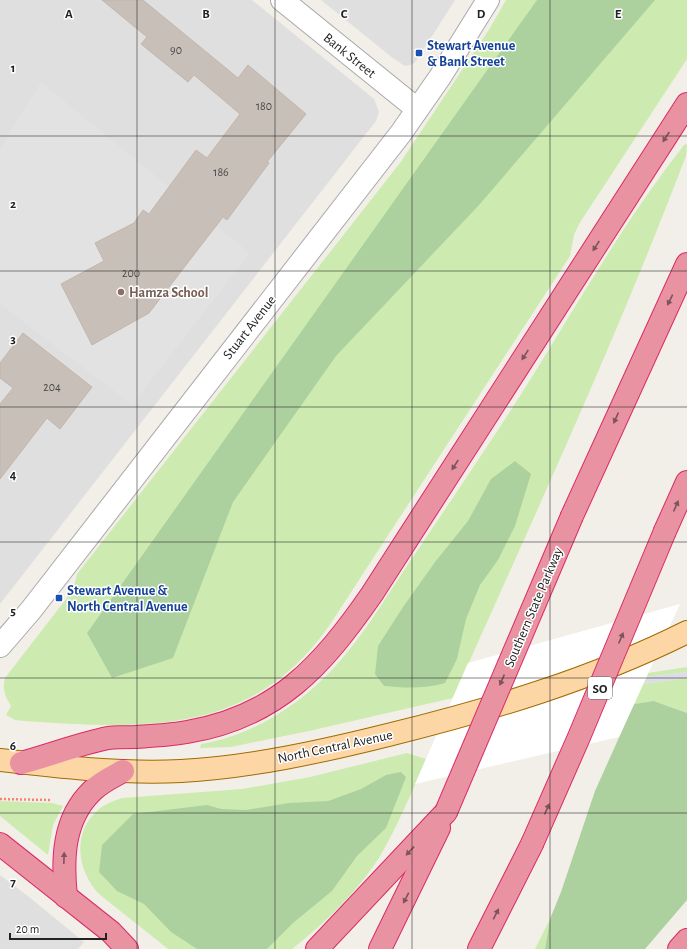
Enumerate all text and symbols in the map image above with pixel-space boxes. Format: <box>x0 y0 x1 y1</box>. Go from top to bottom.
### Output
text: A <box>65 8 73 21</box>
text: B <box>202 8 210 21</box>
text: C <box>341 8 348 21</box>
text: D <box>477 8 486 21</box>
text: E <box>615 8 622 21</box>
street label: Bank Street <box>321 31 379 81</box>
place label: Stewart Avenue & Bank Street <box>427 39 516 69</box>
house number: 90 <box>170 44 182 56</box>
marker: Stewart Avenue & Bank Street <box>414 48 424 58</box>
text: 1 <box>11 62 15 75</box>
house number: 180 <box>256 100 272 112</box>
one-way arrow <box>662 132 670 142</box>
house number: 186 <box>213 166 229 178</box>
text: 2 <box>10 198 16 211</box>
one-way arrow <box>592 240 599 252</box>
house number: 200 <box>122 267 140 279</box>
place label: Hamza School <box>129 286 208 300</box>
marker: Hamza School <box>116 287 126 297</box>
street label: Stuart Avenue <box>221 293 279 362</box>
one-way arrow <box>667 294 673 305</box>
text: 3 <box>10 333 16 346</box>
one-way arrow <box>522 349 529 361</box>
house number: 204 <box>43 381 61 393</box>
one-way arrow <box>612 412 618 424</box>
one-way arrow <box>451 460 459 470</box>
text: 4 <box>10 469 17 482</box>
one-way arrow <box>673 501 679 512</box>
street label: Southern State Parkway <box>502 545 566 669</box>
place label: Stewart Avenue & North Central Avenue <box>67 584 188 614</box>
marker: Stewart Avenue & North Central Avenue <box>54 593 64 603</box>
text: 5 <box>10 605 16 618</box>
one-way arrow <box>618 631 624 643</box>
one-way arrow <box>499 675 505 686</box>
road number: SO <box>588 677 612 699</box>
street label: North Central Avenue <box>276 728 394 766</box>
text: 6 <box>10 740 16 753</box>
one-way arrow <box>545 802 551 814</box>
one-way arrow <box>406 846 415 855</box>
one-way arrow <box>61 852 68 864</box>
text: 7 <box>10 876 16 889</box>
one-way arrow <box>403 892 409 904</box>
one-way arrow <box>493 908 500 920</box>
scale bar <box>10 915 106 941</box>
text: 20 m <box>16 923 39 935</box>

